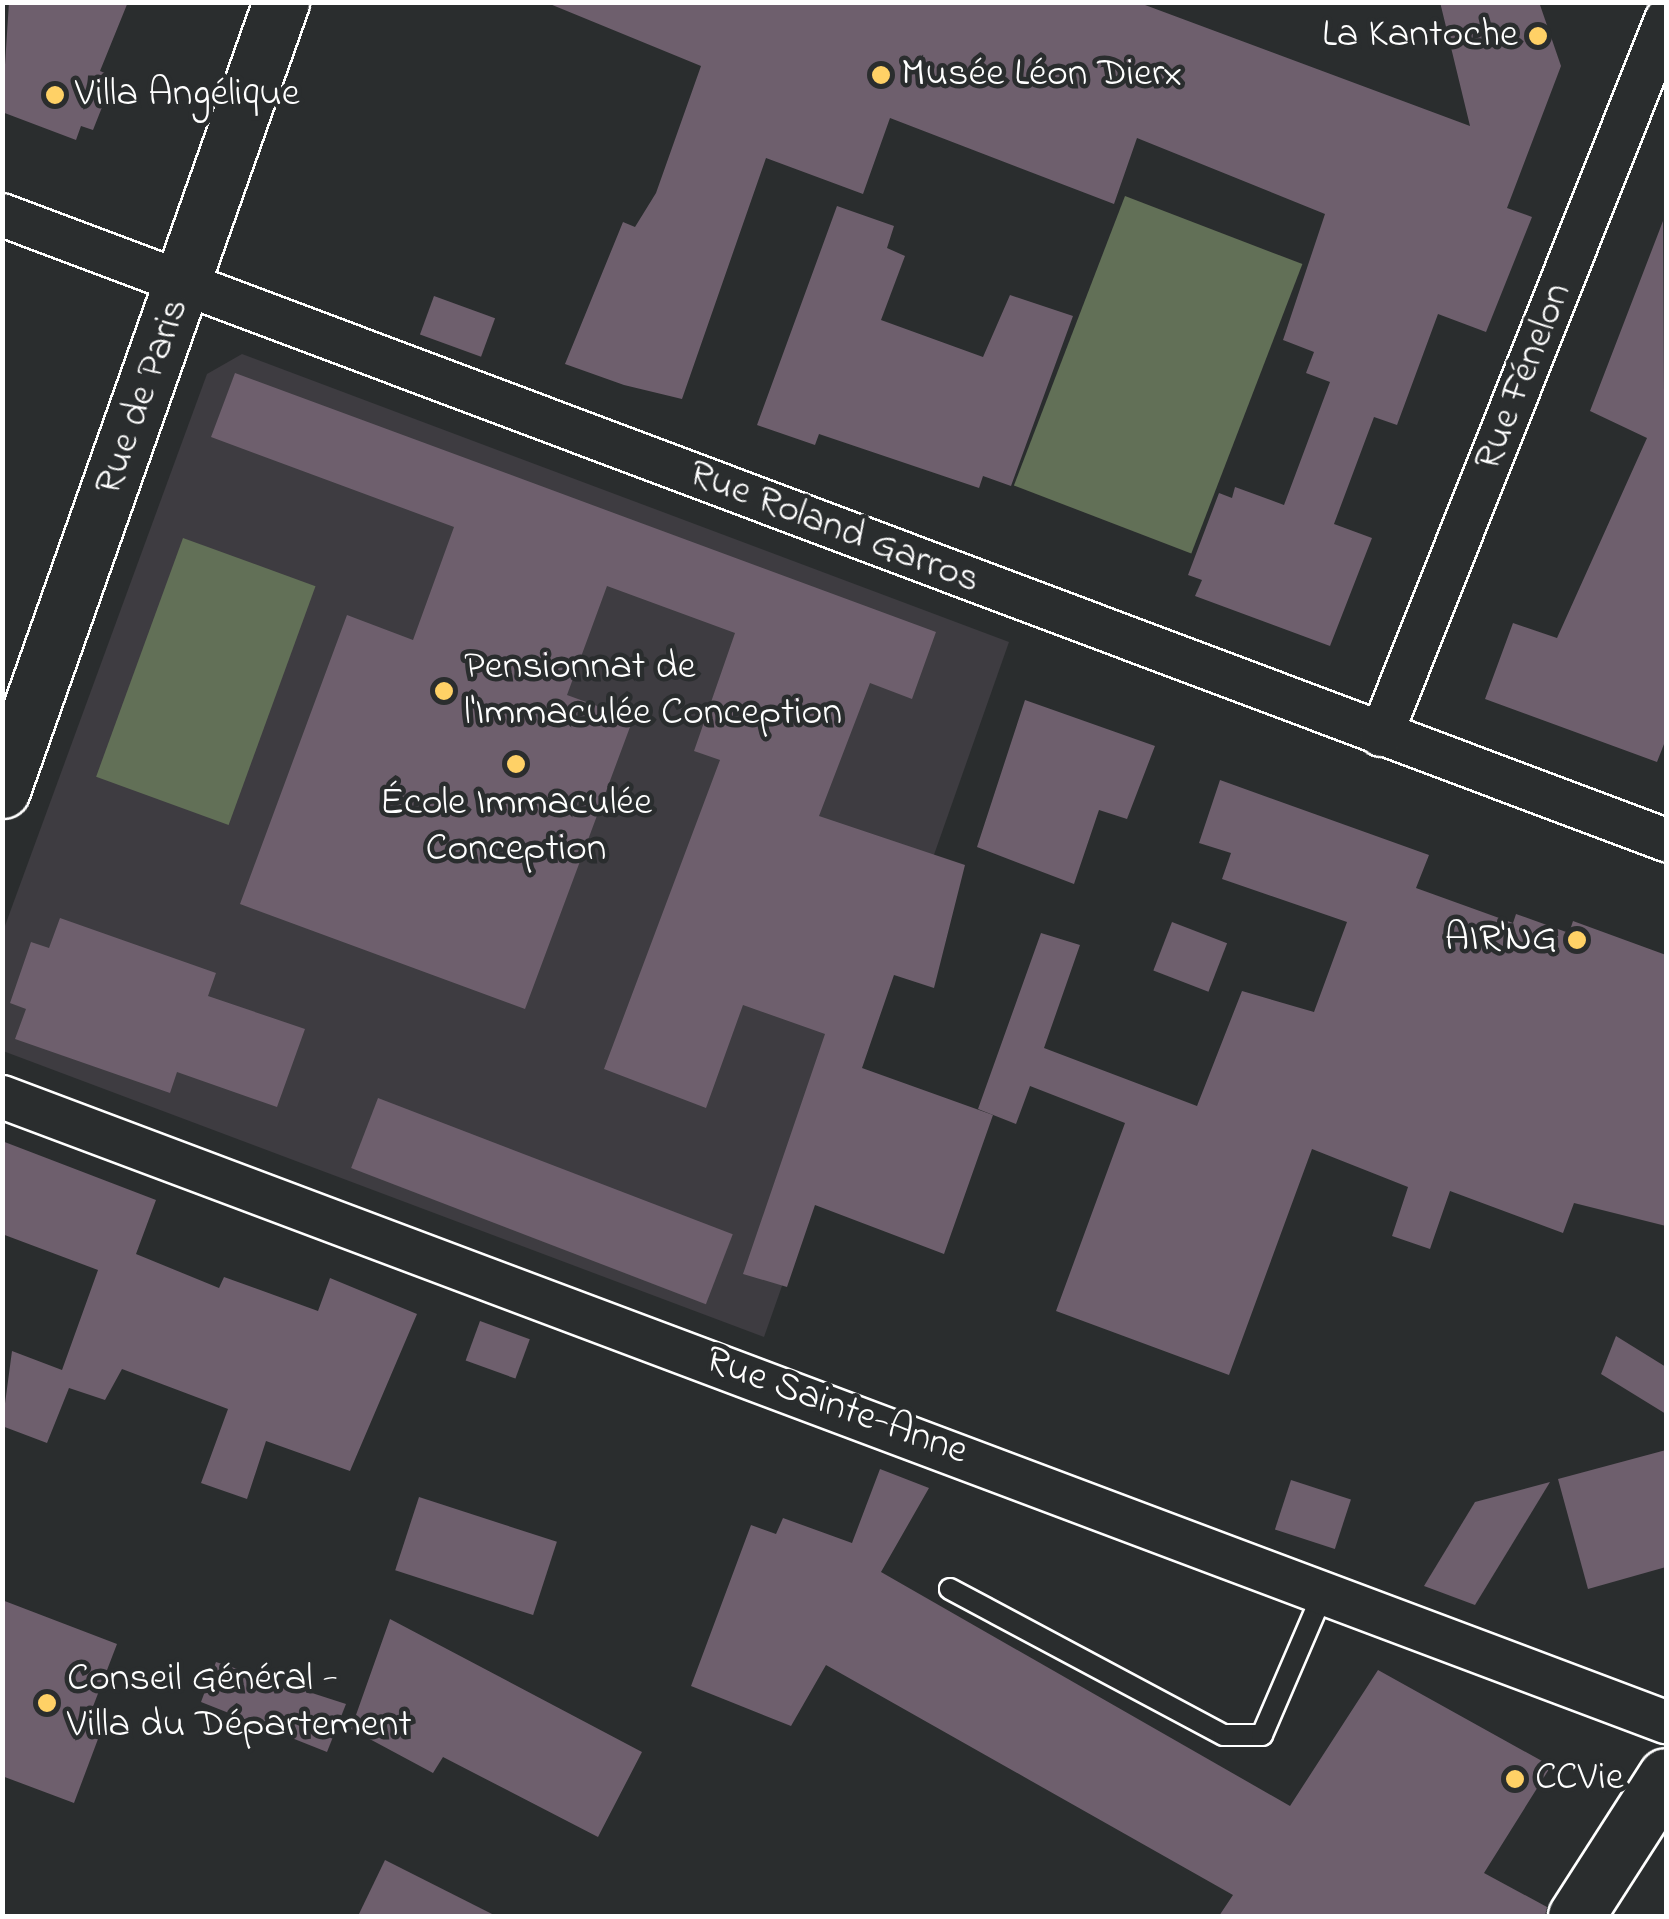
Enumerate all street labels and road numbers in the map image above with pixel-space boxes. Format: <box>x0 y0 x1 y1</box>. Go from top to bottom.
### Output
street label: Rue Fénelon <box>1465 276 1583 478</box>
street label: Rue de Paris <box>85 292 201 502</box>
street label: Rue Roland Garros <box>682 450 986 606</box>
street label: Rue Sainte-Anne <box>698 1337 974 1477</box>

